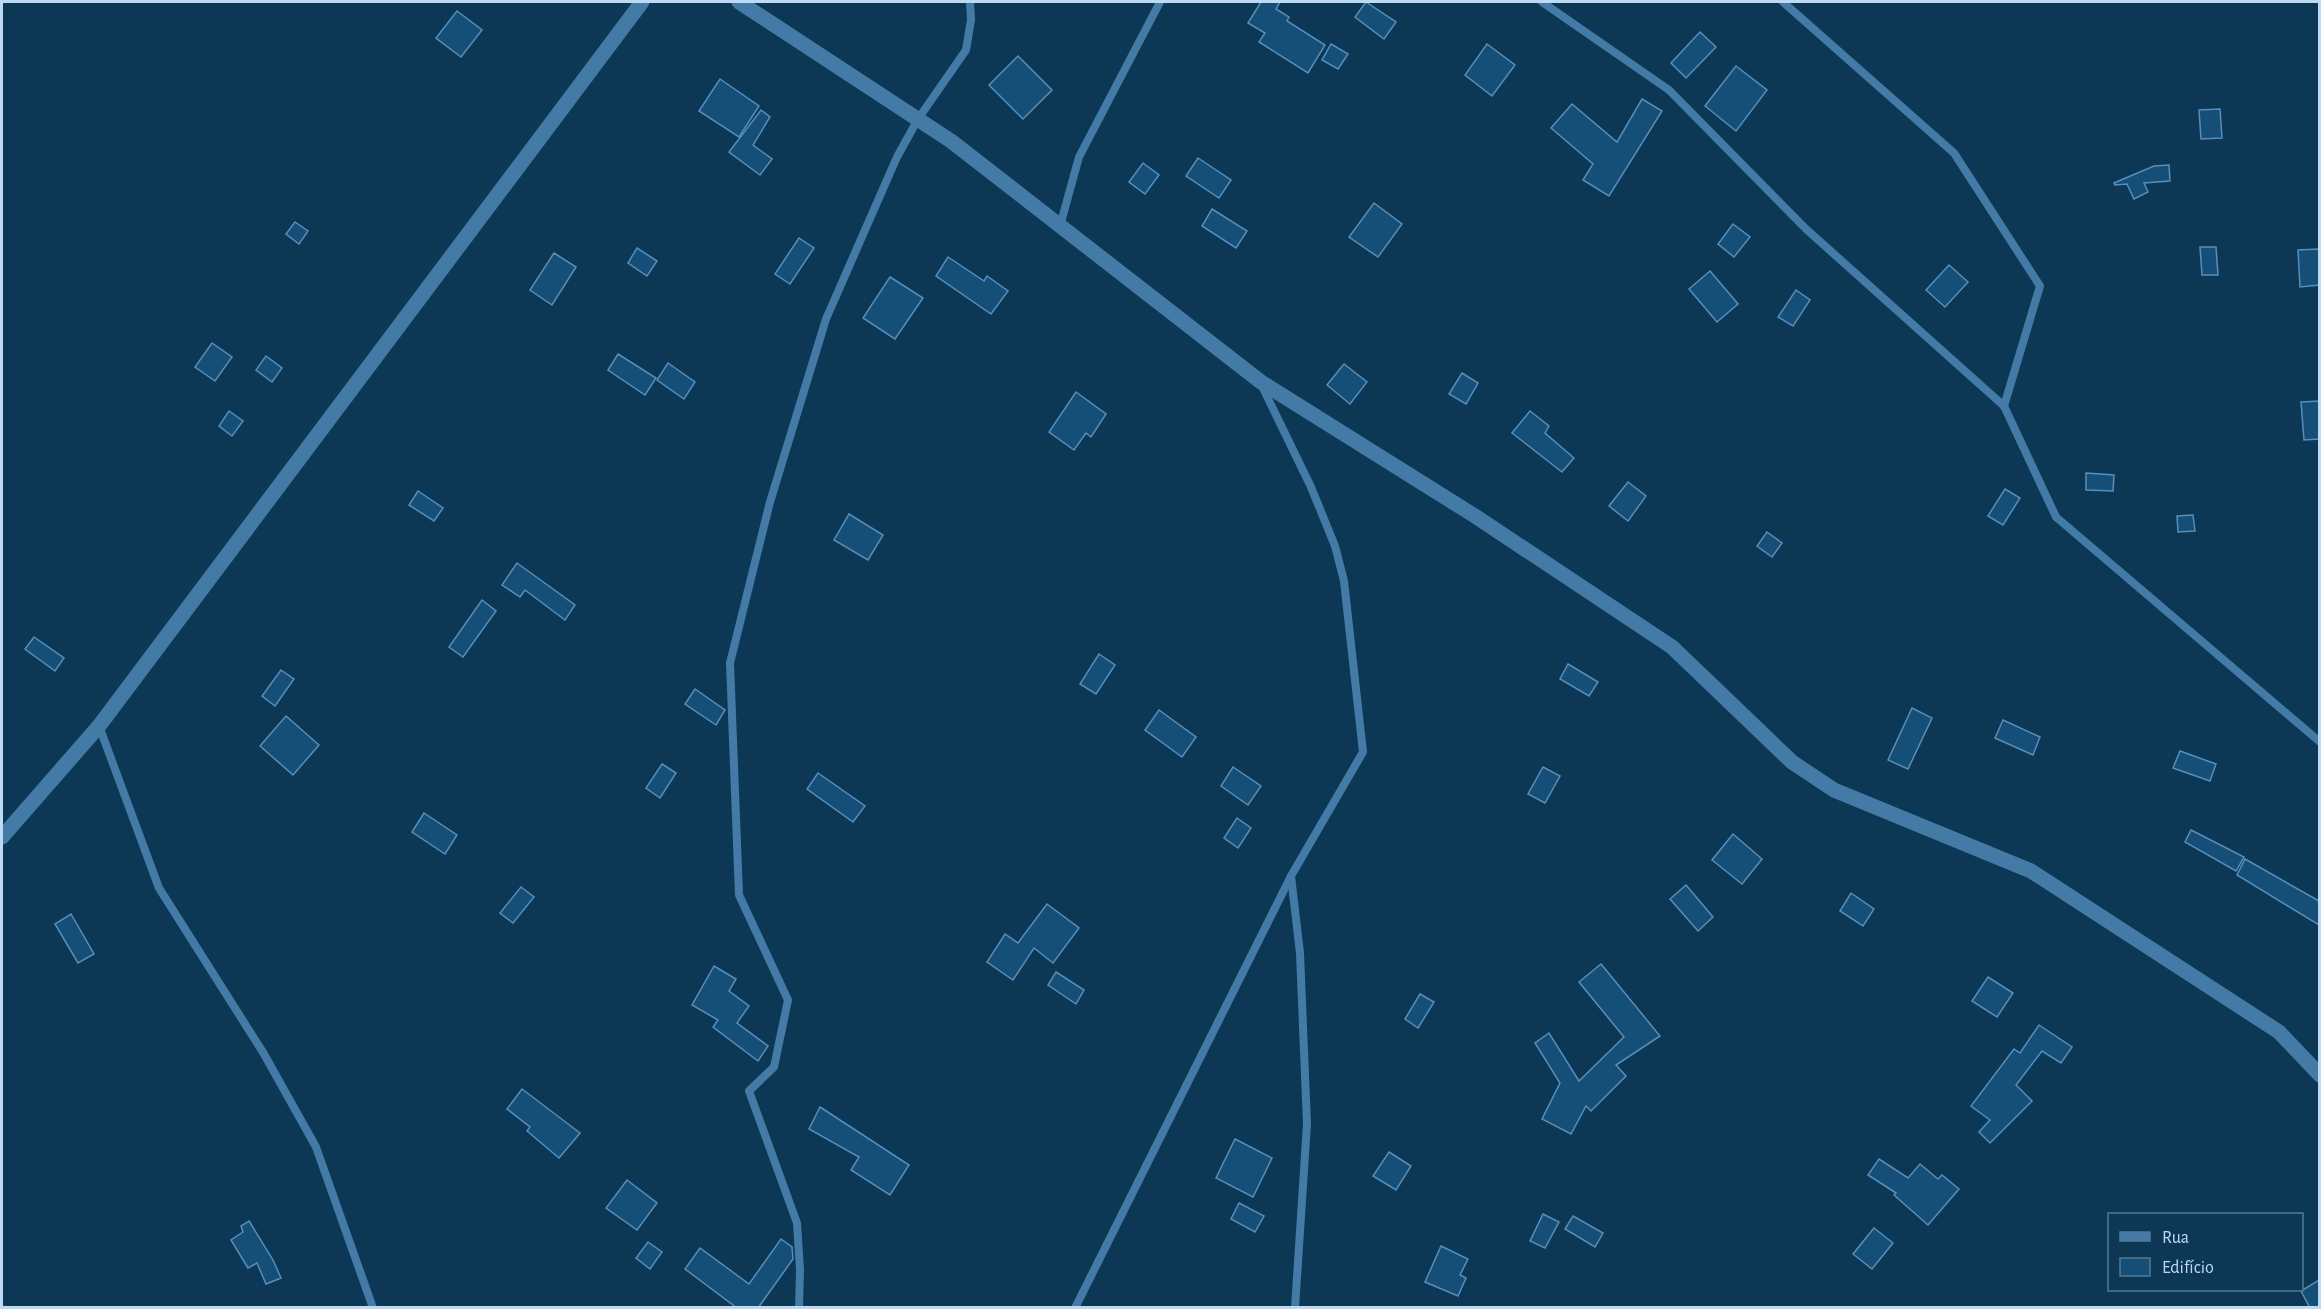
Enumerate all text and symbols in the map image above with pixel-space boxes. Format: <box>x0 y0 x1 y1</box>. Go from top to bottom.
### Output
legend <box>2108 1213 2303 1291</box>
text: Rua <box>2162 1229 2189 1247</box>
text: Edifício <box>2162 1259 2214 1277</box>

